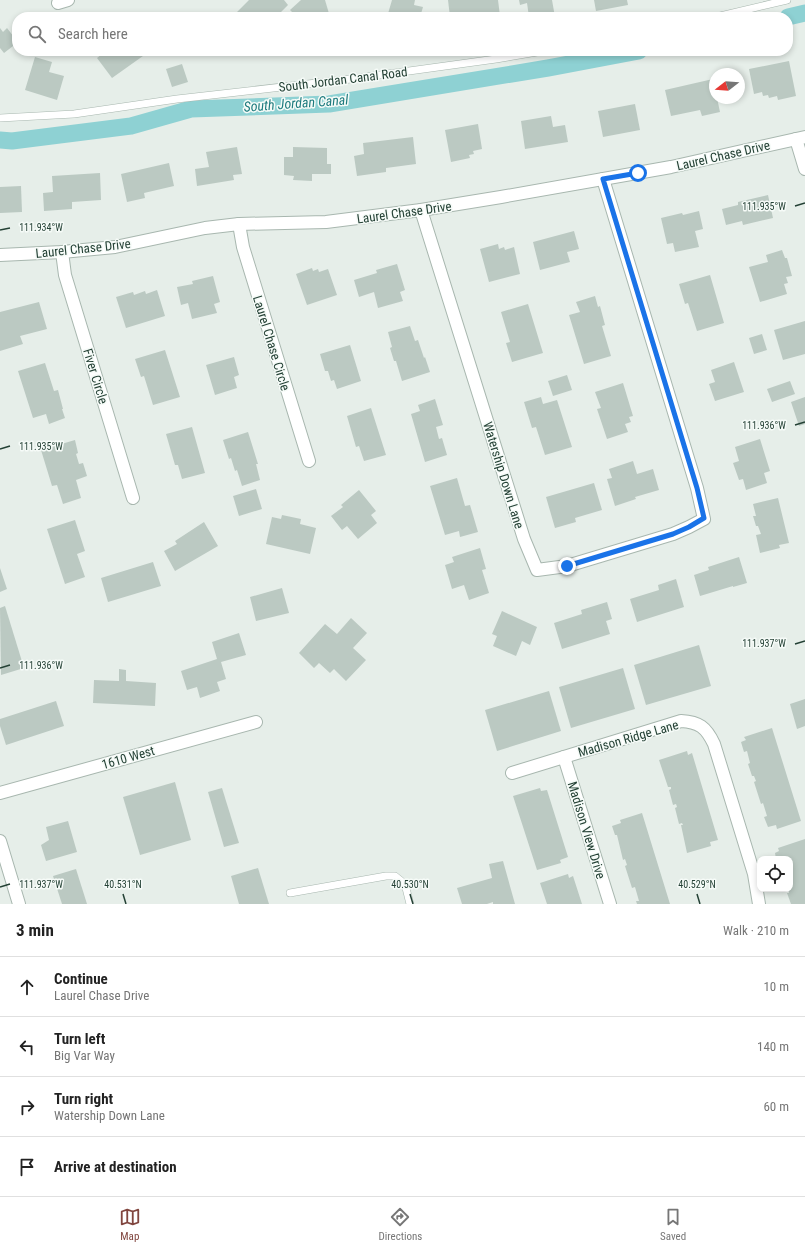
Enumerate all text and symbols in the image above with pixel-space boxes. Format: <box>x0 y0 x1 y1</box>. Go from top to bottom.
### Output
search box <box>12 12 793 56</box>
icon: search <box>26 23 48 45</box>
text: Search here <box>58 25 128 43</box>
street label: South Jordan Canal Road <box>278 64 408 95</box>
north arrow <box>709 68 745 104</box>
water label: South Jordan Canal <box>243 91 350 115</box>
street label: Laurel Chase Drive <box>675 137 771 174</box>
route start <box>629 164 647 182</box>
street label: Laurel Chase Drive <box>356 198 452 227</box>
text: 111.935°W <box>742 201 786 212</box>
text: 111.934°W <box>19 222 63 233</box>
street label: Laurel Chase Drive <box>35 236 131 261</box>
street label: Laurel Chase Circle <box>250 294 293 393</box>
street label: Fiver Circle <box>80 347 111 406</box>
street label: Watership Down Lane <box>480 420 527 530</box>
text: 111.936°W <box>742 420 786 431</box>
text: 111.935°W <box>19 441 63 452</box>
route end <box>558 557 576 575</box>
text: 111.937°W <box>742 638 786 649</box>
text: 111.936°W <box>19 660 63 671</box>
street label: Madison Ridge Lane <box>576 717 680 760</box>
street label: 1610 West <box>100 743 156 772</box>
street label: Madison View Drive <box>565 780 608 881</box>
map controls <box>757 856 793 892</box>
button: locate <box>757 856 793 892</box>
text: 111.937°W <box>19 879 63 890</box>
text: 40.531°N <box>104 879 142 890</box>
text: 40.530°N <box>391 879 429 890</box>
text: 40.529°N <box>678 879 716 890</box>
text: 3 min <box>16 920 54 940</box>
text: Walk · 210 m <box>723 923 789 938</box>
text: Continue <box>54 970 108 988</box>
icon: ahead <box>16 976 38 998</box>
text: 10 m <box>763 979 789 994</box>
text: Laurel Chase Drive <box>54 988 149 1003</box>
text: Turn left <box>54 1030 105 1048</box>
icon: left <box>16 1036 38 1058</box>
text: 140 m <box>757 1039 789 1054</box>
text: Big Var Way <box>54 1048 115 1063</box>
text: Turn right <box>54 1090 113 1108</box>
icon: right <box>16 1096 38 1118</box>
text: 60 m <box>763 1099 789 1114</box>
text: Watership Down Lane <box>54 1108 165 1123</box>
icon: arrive <box>16 1156 38 1178</box>
text: Arrive at destination <box>54 1158 177 1176</box>
tab: Map <box>119 1206 141 1243</box>
tab: Directions <box>378 1206 422 1243</box>
tab: Saved <box>660 1206 686 1243</box>

